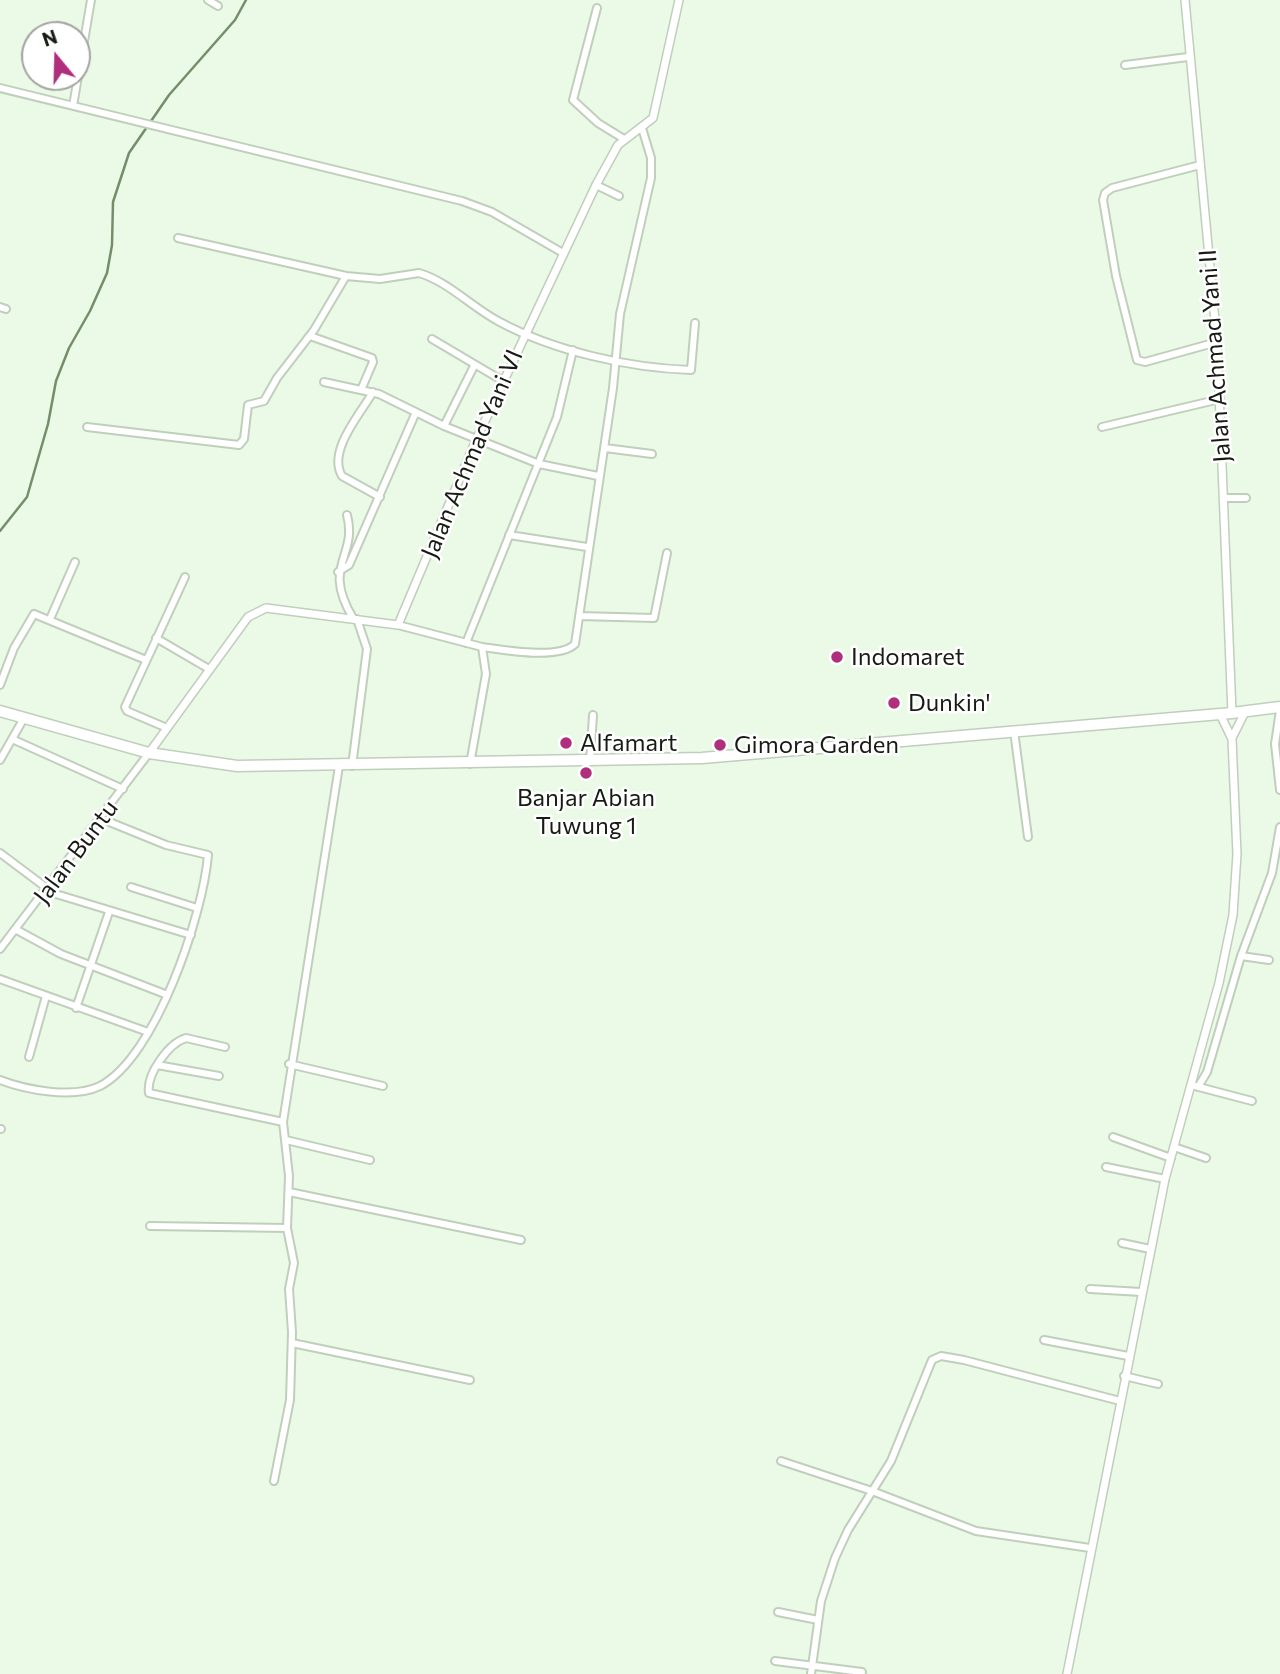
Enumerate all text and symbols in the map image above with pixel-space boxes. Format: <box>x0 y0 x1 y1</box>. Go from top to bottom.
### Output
north arrow <box>21 21 91 91</box>
text: N <box>39 24 60 51</box>
street label: Jalan Achmad Yani II <box>1193 248 1237 464</box>
street label: Jalan Achmad Yani VI <box>415 345 529 563</box>
place label: Indomaret <box>851 643 965 671</box>
marker: Indomaret <box>829 649 845 665</box>
place label: Dunkin' <box>908 689 991 717</box>
marker: Dunkin' <box>886 695 902 711</box>
place label: Alfamart <box>580 729 677 757</box>
place label: Gimora Garden <box>734 731 899 759</box>
marker: Alfamart <box>558 735 574 751</box>
marker: Gimora Garden <box>712 737 728 753</box>
marker: Banjar Abian Tuwung 1 <box>578 765 594 781</box>
place label: Banjar Abian Tuwung 1 <box>517 784 655 840</box>
street label: Jalan Buntu <box>28 794 124 910</box>

